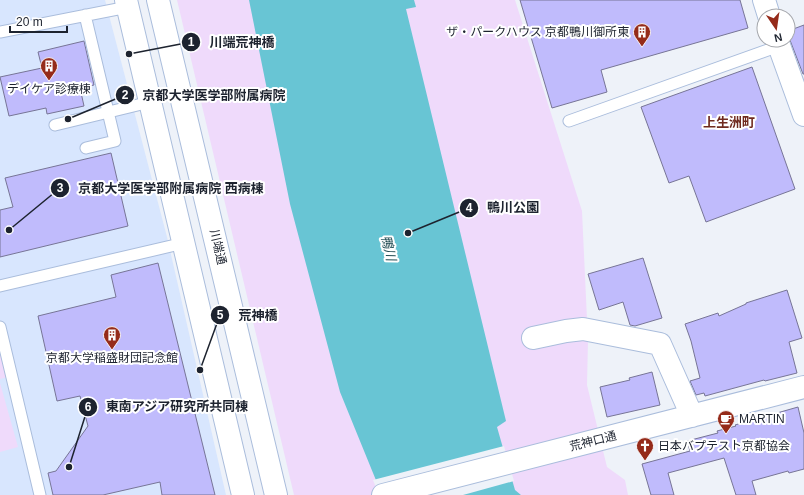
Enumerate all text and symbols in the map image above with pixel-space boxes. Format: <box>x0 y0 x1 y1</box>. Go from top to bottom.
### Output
scale bar <box>10 8 67 34</box>
north arrow <box>756 8 796 48</box>
text: 20 m <box>16 15 43 29</box>
building icon: ザ・パークハウス 京都鴨川御所東 <box>632 22 652 47</box>
place label: ザ・パークハウス 京都鴨川御所東 <box>446 25 629 39</box>
callout: 川端荒神橋 <box>181 30 282 55</box>
text: N <box>773 31 783 44</box>
text: 1 <box>188 35 195 49</box>
text: 川端荒神橋 <box>209 35 275 50</box>
building icon: デイケア診療棟 <box>39 56 59 81</box>
place label: デイケア診療棟 <box>7 82 91 96</box>
callout: 京都大学医学部附属病院 <box>115 82 294 107</box>
text: 2 <box>122 88 129 102</box>
text: 京都大学医学部附属病院 <box>142 88 286 103</box>
district label: 上生洲町 <box>703 115 755 130</box>
callout: 京都大学医学部附属病院 西病棟 <box>50 176 272 201</box>
text: 3 <box>57 181 64 195</box>
text: 京都大学医学部附属病院 西病棟 <box>78 181 264 196</box>
callout: 鴨川公園 <box>459 195 547 220</box>
text: 鴨川公園 <box>487 200 539 215</box>
text: 4 <box>466 201 473 215</box>
street label: 川端通 <box>207 228 229 266</box>
water label: 鴨川 <box>378 234 399 264</box>
callout: 荒神橋 <box>210 303 285 328</box>
text: 5 <box>217 308 224 322</box>
text: 荒神橋 <box>238 308 278 323</box>
building icon: 京都大学稲盛財団記念館 <box>102 325 122 350</box>
place label: 京都大学稲盛財団記念館 <box>46 351 178 365</box>
callout: 東南アジア研究所共同棟 <box>78 394 257 419</box>
text: 東南アジア研究所共同棟 <box>106 399 248 414</box>
text: 6 <box>85 400 92 414</box>
cafe icon: MARTIN <box>716 409 736 434</box>
place label: MARTIN <box>739 412 785 426</box>
street label: 荒神口通 <box>568 428 618 454</box>
church icon: 日本バプテスト京都協会 <box>635 436 655 461</box>
place label: 日本バプテスト京都協会 <box>658 439 790 453</box>

